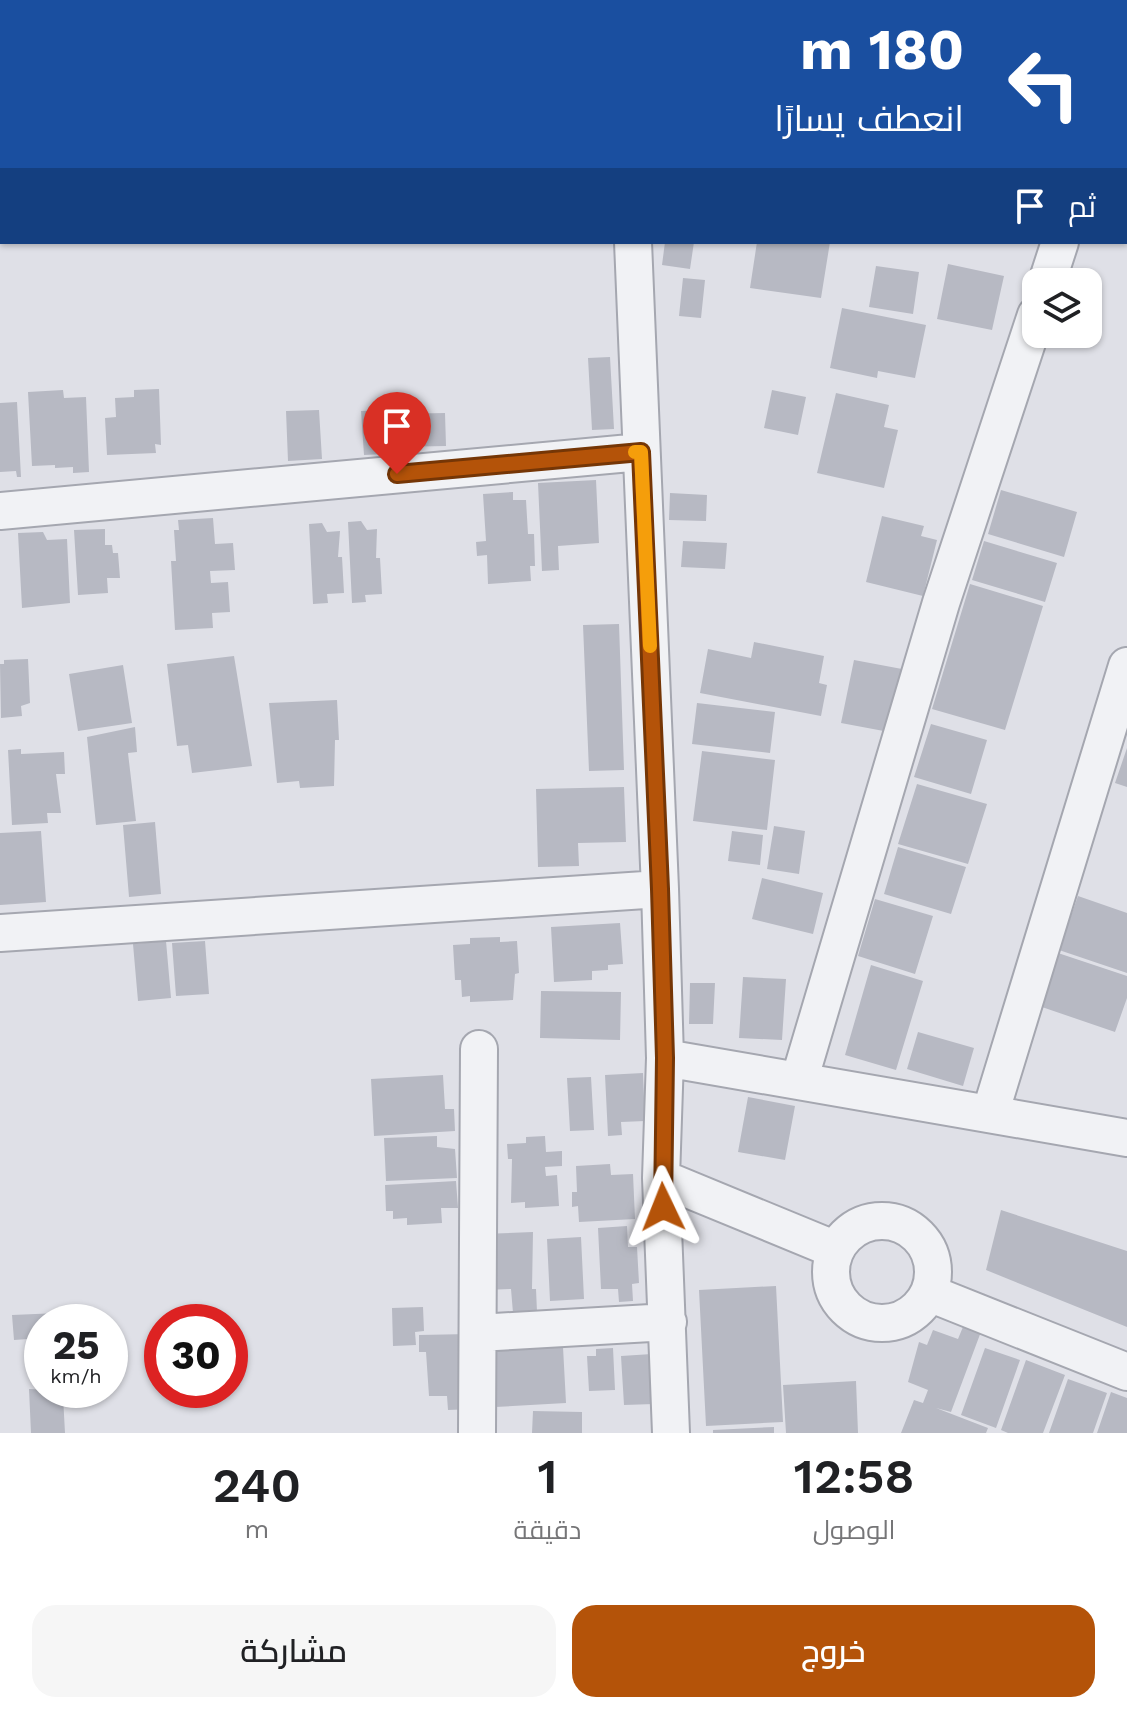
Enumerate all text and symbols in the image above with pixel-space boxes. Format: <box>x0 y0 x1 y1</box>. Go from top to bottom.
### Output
text: 180 m <box>800 17 964 83</box>
icon: left <box>992 32 1096 136</box>
text: انعطف يسارًا <box>774 98 964 140</box>
icon: arrive <box>1008 184 1052 228</box>
text: ثم <box>1068 189 1096 224</box>
map controls <box>1022 268 1102 348</box>
button: layers <box>1022 268 1102 348</box>
pin <box>363 392 431 474</box>
icon: arrive <box>375 404 419 448</box>
position arrow <box>621 1165 705 1249</box>
speed limit sign: 30 <box>144 1304 248 1408</box>
text: 25 <box>52 1322 100 1369</box>
text: km/h <box>50 1364 102 1388</box>
text: 1 <box>537 1448 557 1505</box>
text: 12:58 <box>794 1448 914 1505</box>
text: 240 <box>213 1457 301 1514</box>
text: m <box>244 1514 269 1544</box>
text: دقيقة <box>514 1515 581 1545</box>
text: الوصول <box>813 1515 896 1545</box>
button: مشاركة <box>32 1605 556 1697</box>
button: خروج <box>572 1605 1095 1697</box>

